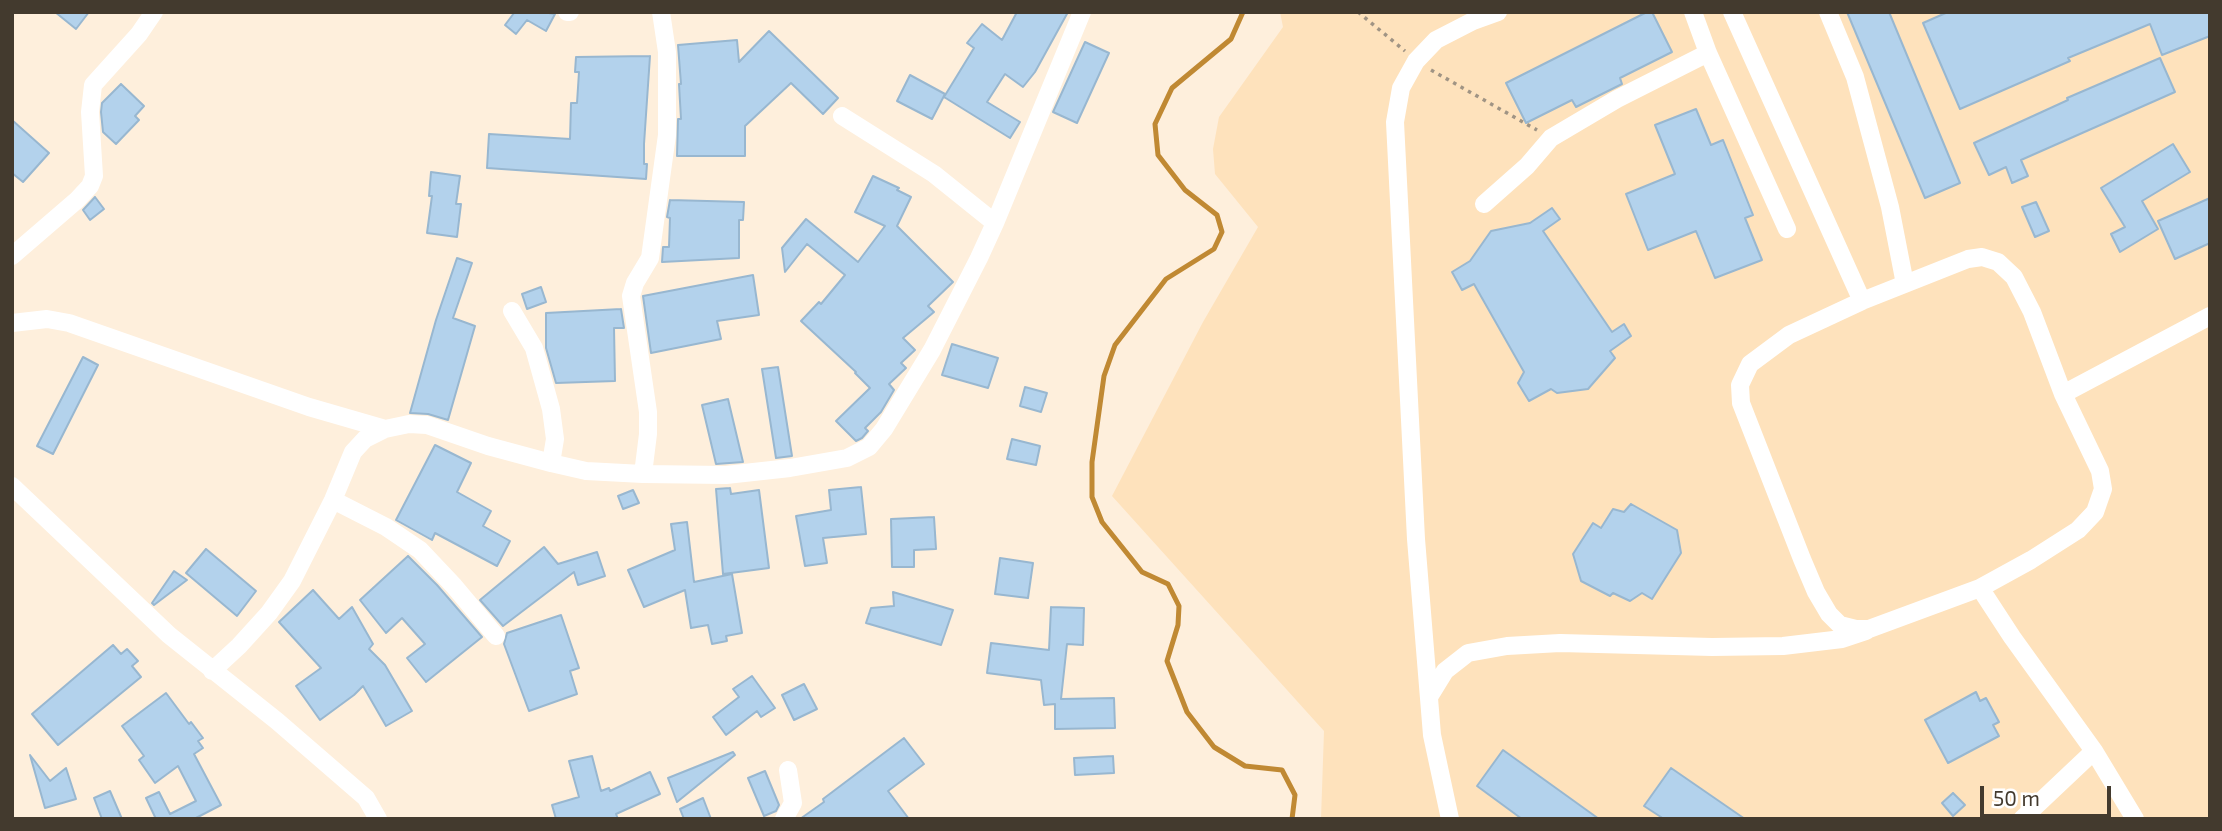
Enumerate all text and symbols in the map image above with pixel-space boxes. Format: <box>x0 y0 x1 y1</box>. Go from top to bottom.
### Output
scale bar <box>1984 772 2115 816</box>
text: 50 m <box>1993 785 2040 810</box>

